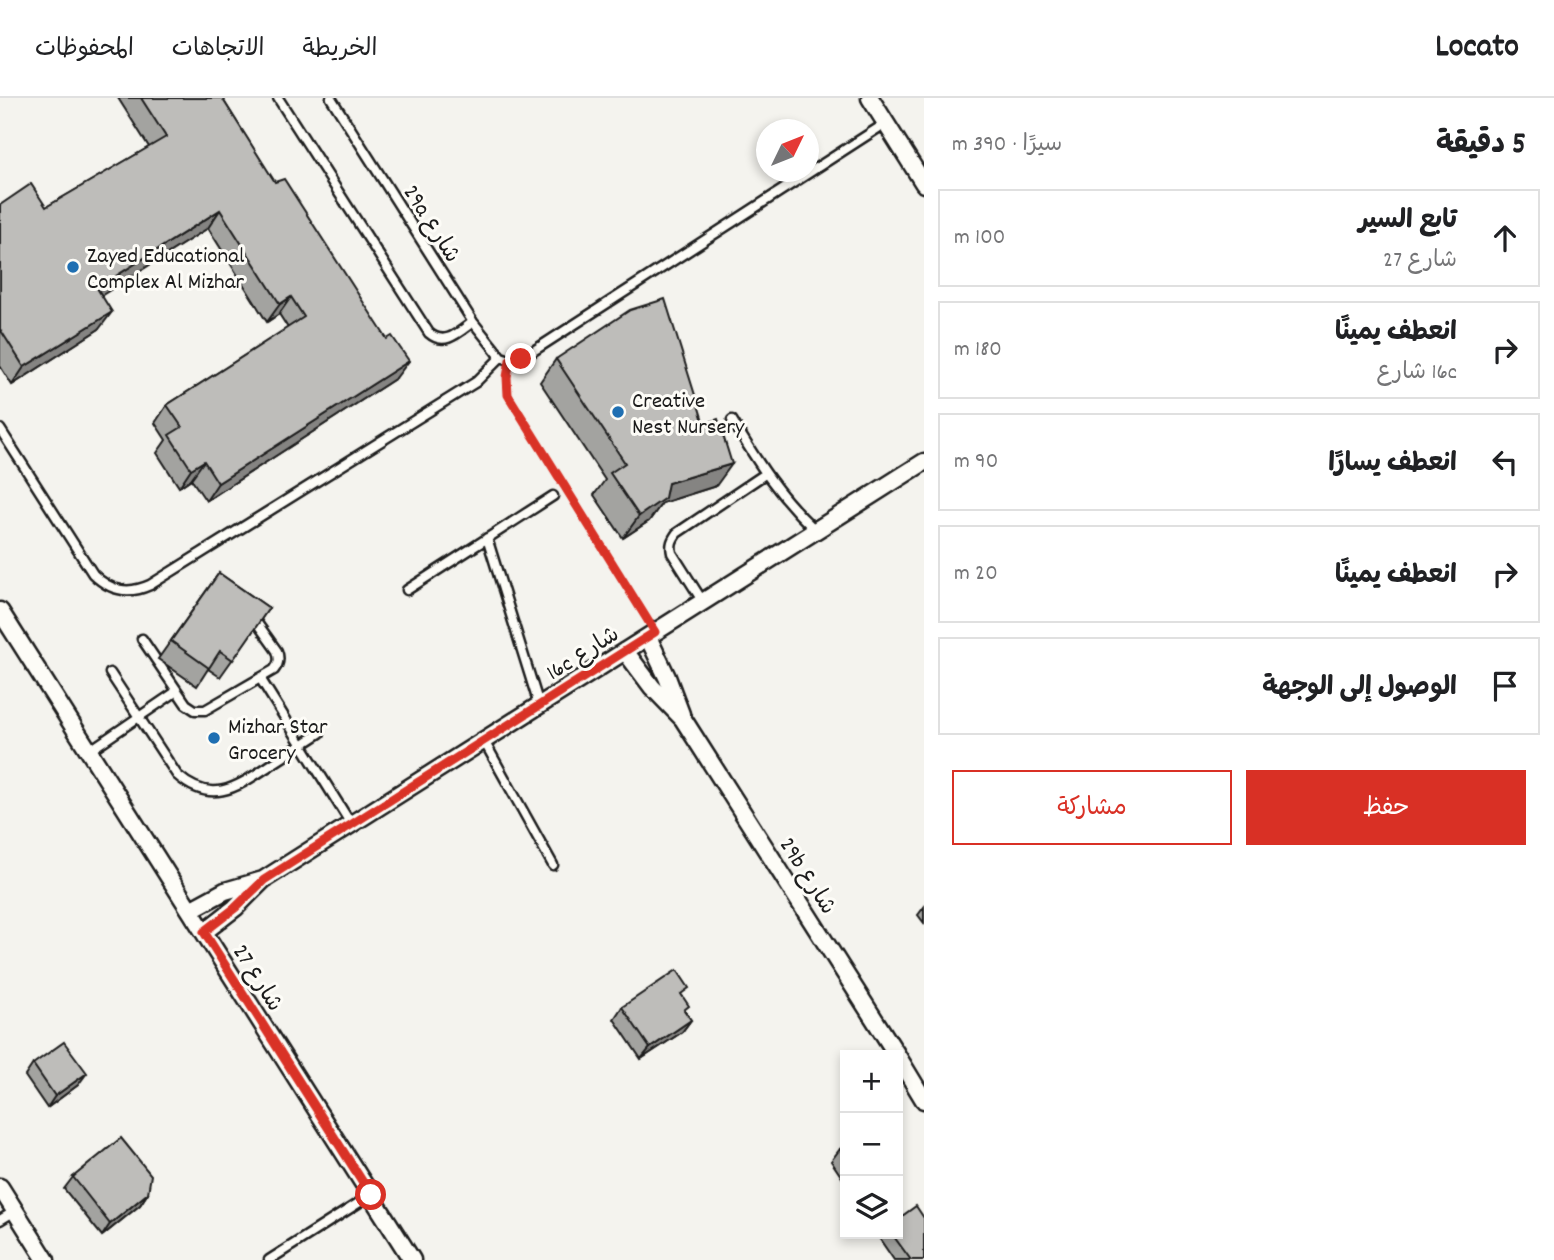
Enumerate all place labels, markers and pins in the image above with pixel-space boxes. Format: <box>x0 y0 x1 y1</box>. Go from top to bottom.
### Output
place label: Zayed Educational Complex Al Mizhar <box>87 241 245 300</box>
marker: Zayed Educational Complex Al Mizhar <box>65 259 81 275</box>
place label: Creative Nest Nursery <box>632 386 745 445</box>
marker: Creative Nest Nursery <box>610 404 626 420</box>
place label: Mizhar Star Grocery <box>228 712 328 771</box>
marker: Mizhar Star Grocery <box>206 730 222 746</box>

